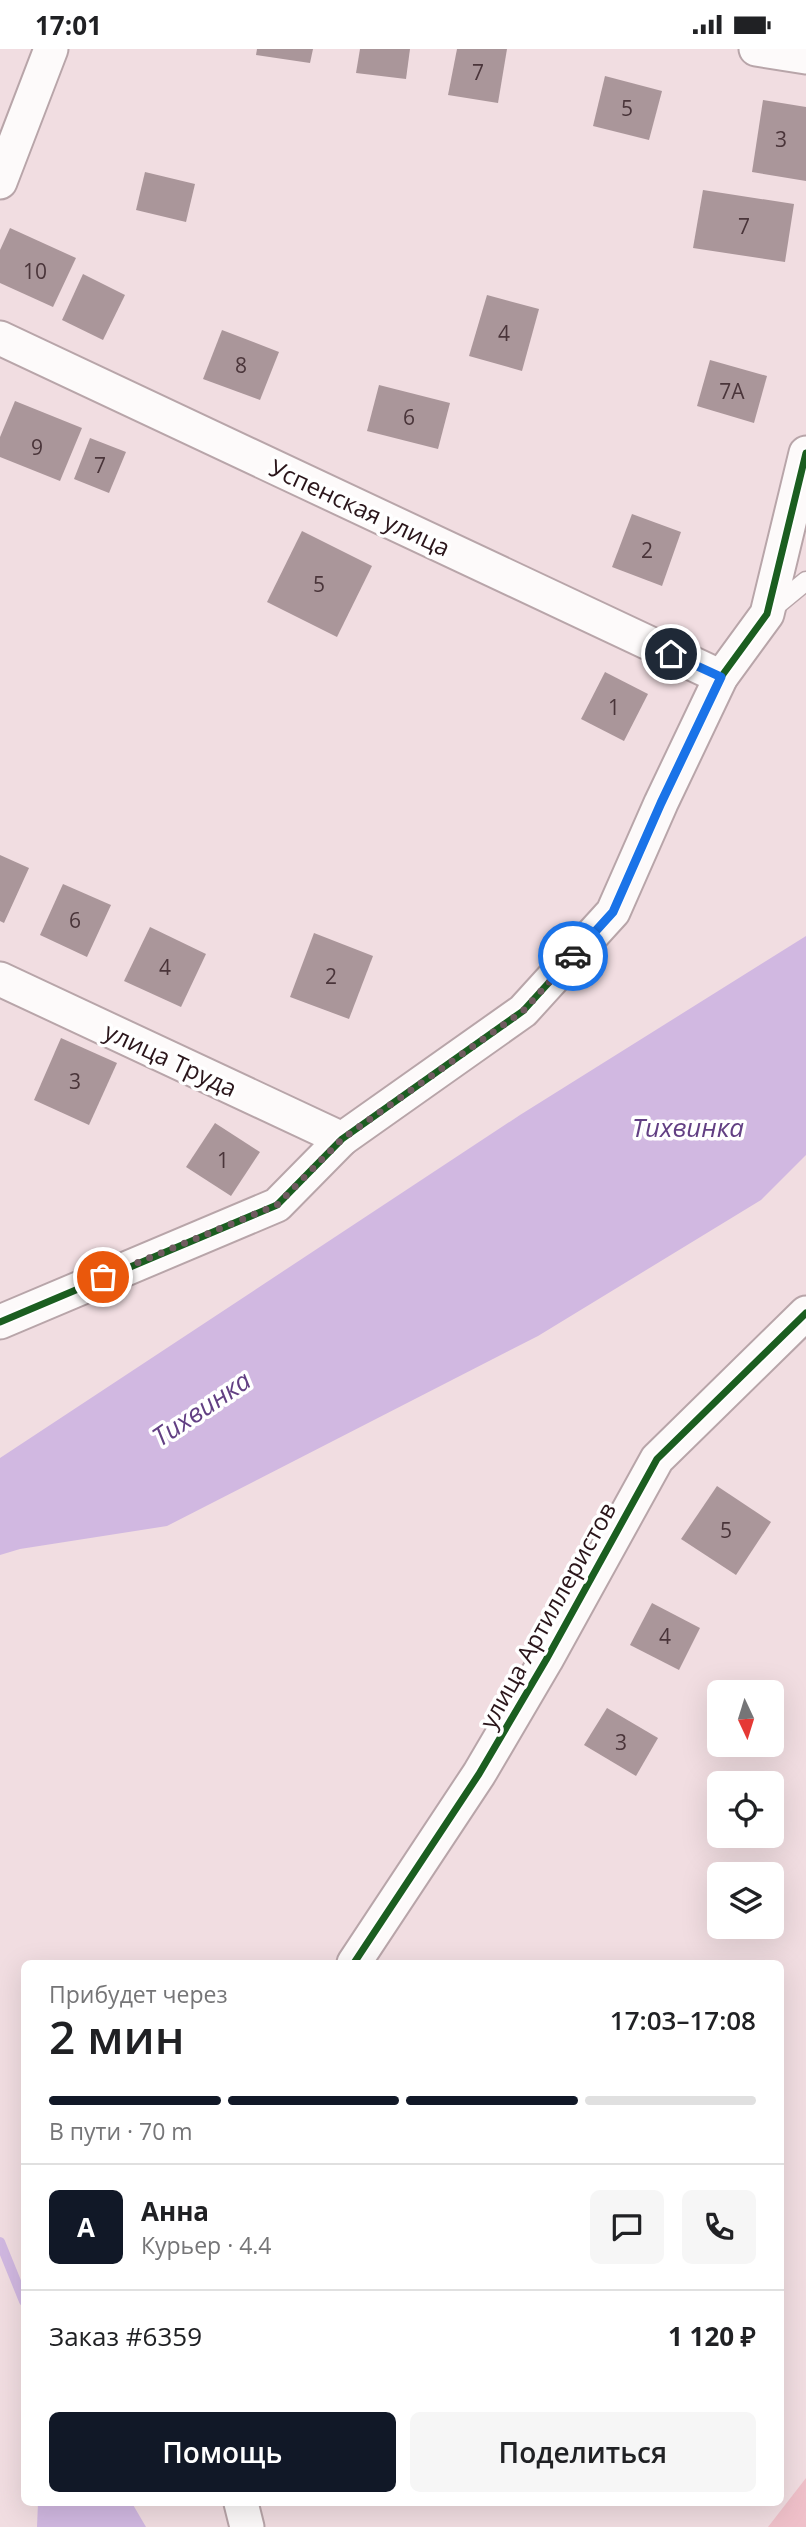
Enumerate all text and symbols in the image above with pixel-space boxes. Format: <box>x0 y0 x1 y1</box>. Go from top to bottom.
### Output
text: 17:01 <box>35 7 102 43</box>
house number: 7 <box>472 58 484 86</box>
house number: 5 <box>621 94 633 122</box>
house number: 3 <box>775 125 787 153</box>
house number: 7 <box>738 212 750 240</box>
house number: 10 <box>23 257 47 285</box>
house number: 4 <box>498 319 510 347</box>
house number: 8 <box>235 351 247 379</box>
house number: 7А <box>719 377 745 405</box>
house number: 6 <box>403 403 415 431</box>
house number: 9 <box>31 433 43 461</box>
house number: 7 <box>94 451 106 479</box>
street label: Успенская улица <box>264 451 456 563</box>
house number: 2 <box>641 536 653 564</box>
house number: 5 <box>313 570 325 598</box>
pin <box>641 624 701 684</box>
icon: home <box>652 635 690 673</box>
house number: 1 <box>608 693 620 721</box>
house number: 6 <box>69 906 81 934</box>
courier <box>538 921 608 991</box>
icon: car <box>554 937 592 975</box>
house number: 4 <box>159 953 171 981</box>
house number: 2 <box>325 962 337 990</box>
street label: улица Труда <box>99 1014 243 1104</box>
house number: 3 <box>69 1067 81 1095</box>
water label: Тихвинка <box>632 1109 744 1145</box>
house number: 1 <box>217 1146 229 1174</box>
pin <box>73 1247 133 1307</box>
icon: bag <box>84 1258 122 1296</box>
water label: Тихвинка <box>144 1362 258 1454</box>
street label: улица Артиллеристов <box>471 1496 623 1734</box>
house number: 5 <box>720 1516 732 1544</box>
house number: 4 <box>659 1622 671 1650</box>
north arrow <box>707 1680 784 1757</box>
map controls <box>707 1680 784 1939</box>
house number: 3 <box>615 1728 627 1756</box>
button: locate <box>707 1771 784 1848</box>
button: layers <box>707 1862 784 1939</box>
text: Прибудет через <box>49 1978 228 2010</box>
text: 17:03–17:08 <box>610 2002 756 2038</box>
text: 2 мин <box>49 2005 185 2067</box>
text: В пути · 70 m <box>49 2115 193 2147</box>
button: chat <box>590 2190 664 2264</box>
button: phone <box>682 2190 756 2264</box>
text: Анна <box>141 2193 209 2229</box>
text: А <box>77 2209 95 2245</box>
text: Курьер · 4.4 <box>141 2229 272 2261</box>
text: Заказ #6359 <box>49 2318 202 2354</box>
text: 1 120 ₽ <box>668 2318 756 2354</box>
button: Помощь <box>49 2412 396 2492</box>
button: Поделиться <box>410 2412 756 2492</box>

